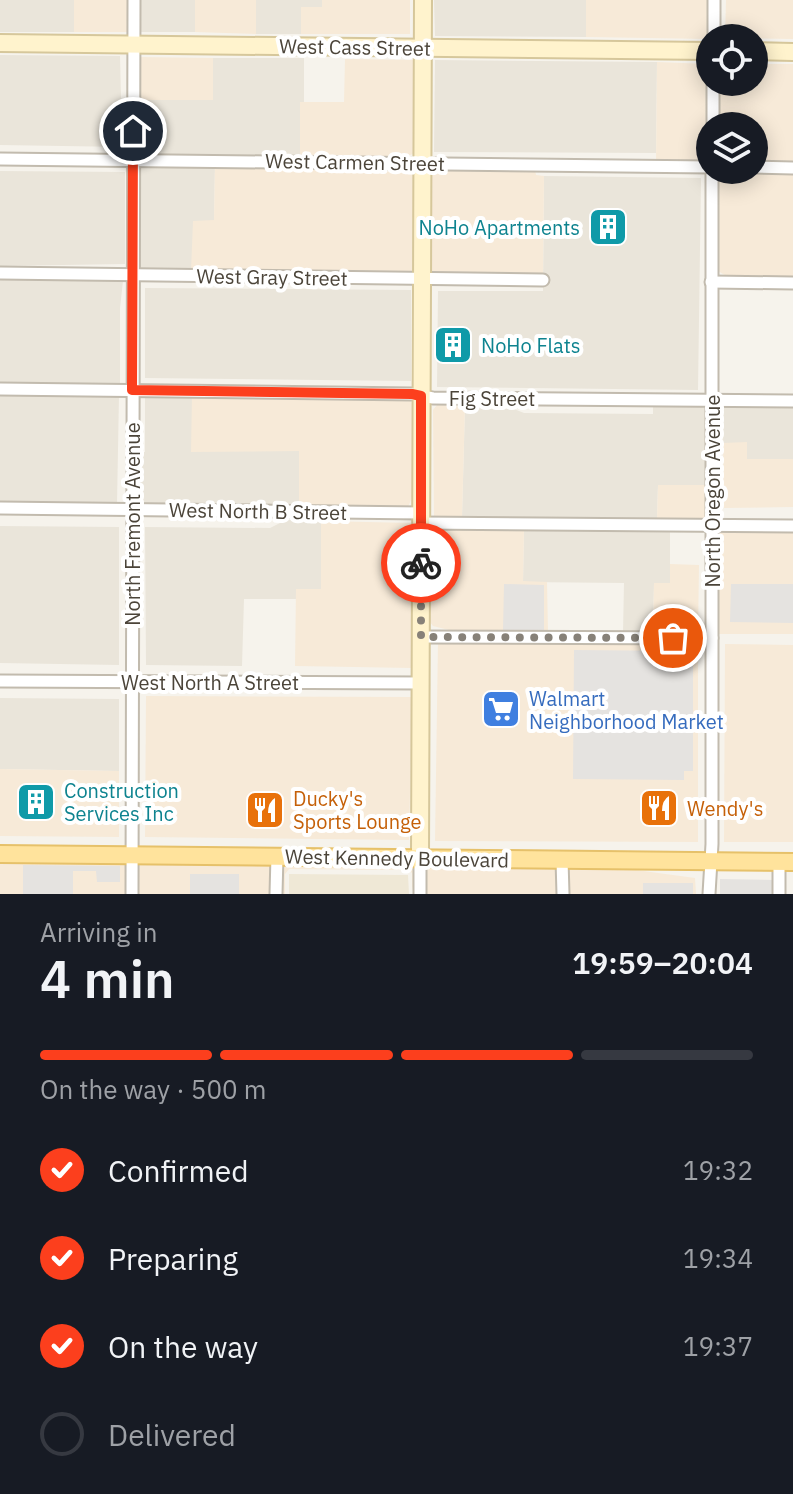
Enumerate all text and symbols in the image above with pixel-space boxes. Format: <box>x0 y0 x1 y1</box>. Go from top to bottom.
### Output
map controls <box>696 24 768 184</box>
button: locate <box>696 24 768 96</box>
street label: West Cass Street <box>279 32 431 62</box>
pin <box>99 97 167 165</box>
icon: home <box>111 109 155 153</box>
button: layers <box>696 112 768 184</box>
street label: West Carmen Street <box>265 147 445 177</box>
building icon: NoHo Apartments <box>587 206 629 248</box>
place label: NoHo Apartments <box>419 214 580 241</box>
street label: West Gray Street <box>196 262 348 292</box>
building icon: NoHo Flats <box>432 324 474 366</box>
place label: NoHo Flats <box>481 332 580 359</box>
street label: Fig Street <box>449 385 535 412</box>
street label: North Oregon Avenue <box>699 395 726 587</box>
street label: North Fremont Avenue <box>119 422 146 626</box>
street label: West North B Street <box>169 496 347 526</box>
courier <box>381 523 461 603</box>
icon: bike <box>399 541 443 585</box>
pin <box>639 604 707 672</box>
icon: bag <box>651 616 695 660</box>
street label: West North A Street <box>121 669 299 696</box>
place label: Walmart Neighborhood Market <box>529 685 724 735</box>
supermarket icon: Walmart Neighborhood Market <box>480 688 522 730</box>
place label: Construction Services Inc <box>64 777 179 827</box>
building icon: Construction Services Inc <box>15 781 57 823</box>
place label: Ducky's Sports Lounge <box>293 785 421 835</box>
restaurant icon: Wendy's <box>638 787 680 829</box>
restaurant icon: Ducky's Sports Lounge <box>244 789 286 831</box>
place label: Wendy's <box>687 795 763 822</box>
street label: West Kennedy Boulevard <box>285 843 509 873</box>
text: Arriving in <box>40 915 157 949</box>
text: 19:59–20:04 <box>572 943 753 982</box>
text: 4 min <box>40 945 175 1012</box>
text: On the way · 500 m <box>40 1072 266 1106</box>
icon: check <box>40 1148 84 1192</box>
text: Confirmed <box>108 1151 249 1190</box>
text: 19:32 <box>683 1153 753 1187</box>
icon: check <box>40 1236 84 1280</box>
text: Preparing <box>108 1239 238 1278</box>
text: 19:34 <box>683 1241 753 1275</box>
icon: check <box>40 1324 84 1368</box>
text: On the way <box>108 1327 258 1366</box>
text: 19:37 <box>683 1329 753 1363</box>
text: Delivered <box>108 1415 236 1454</box>

